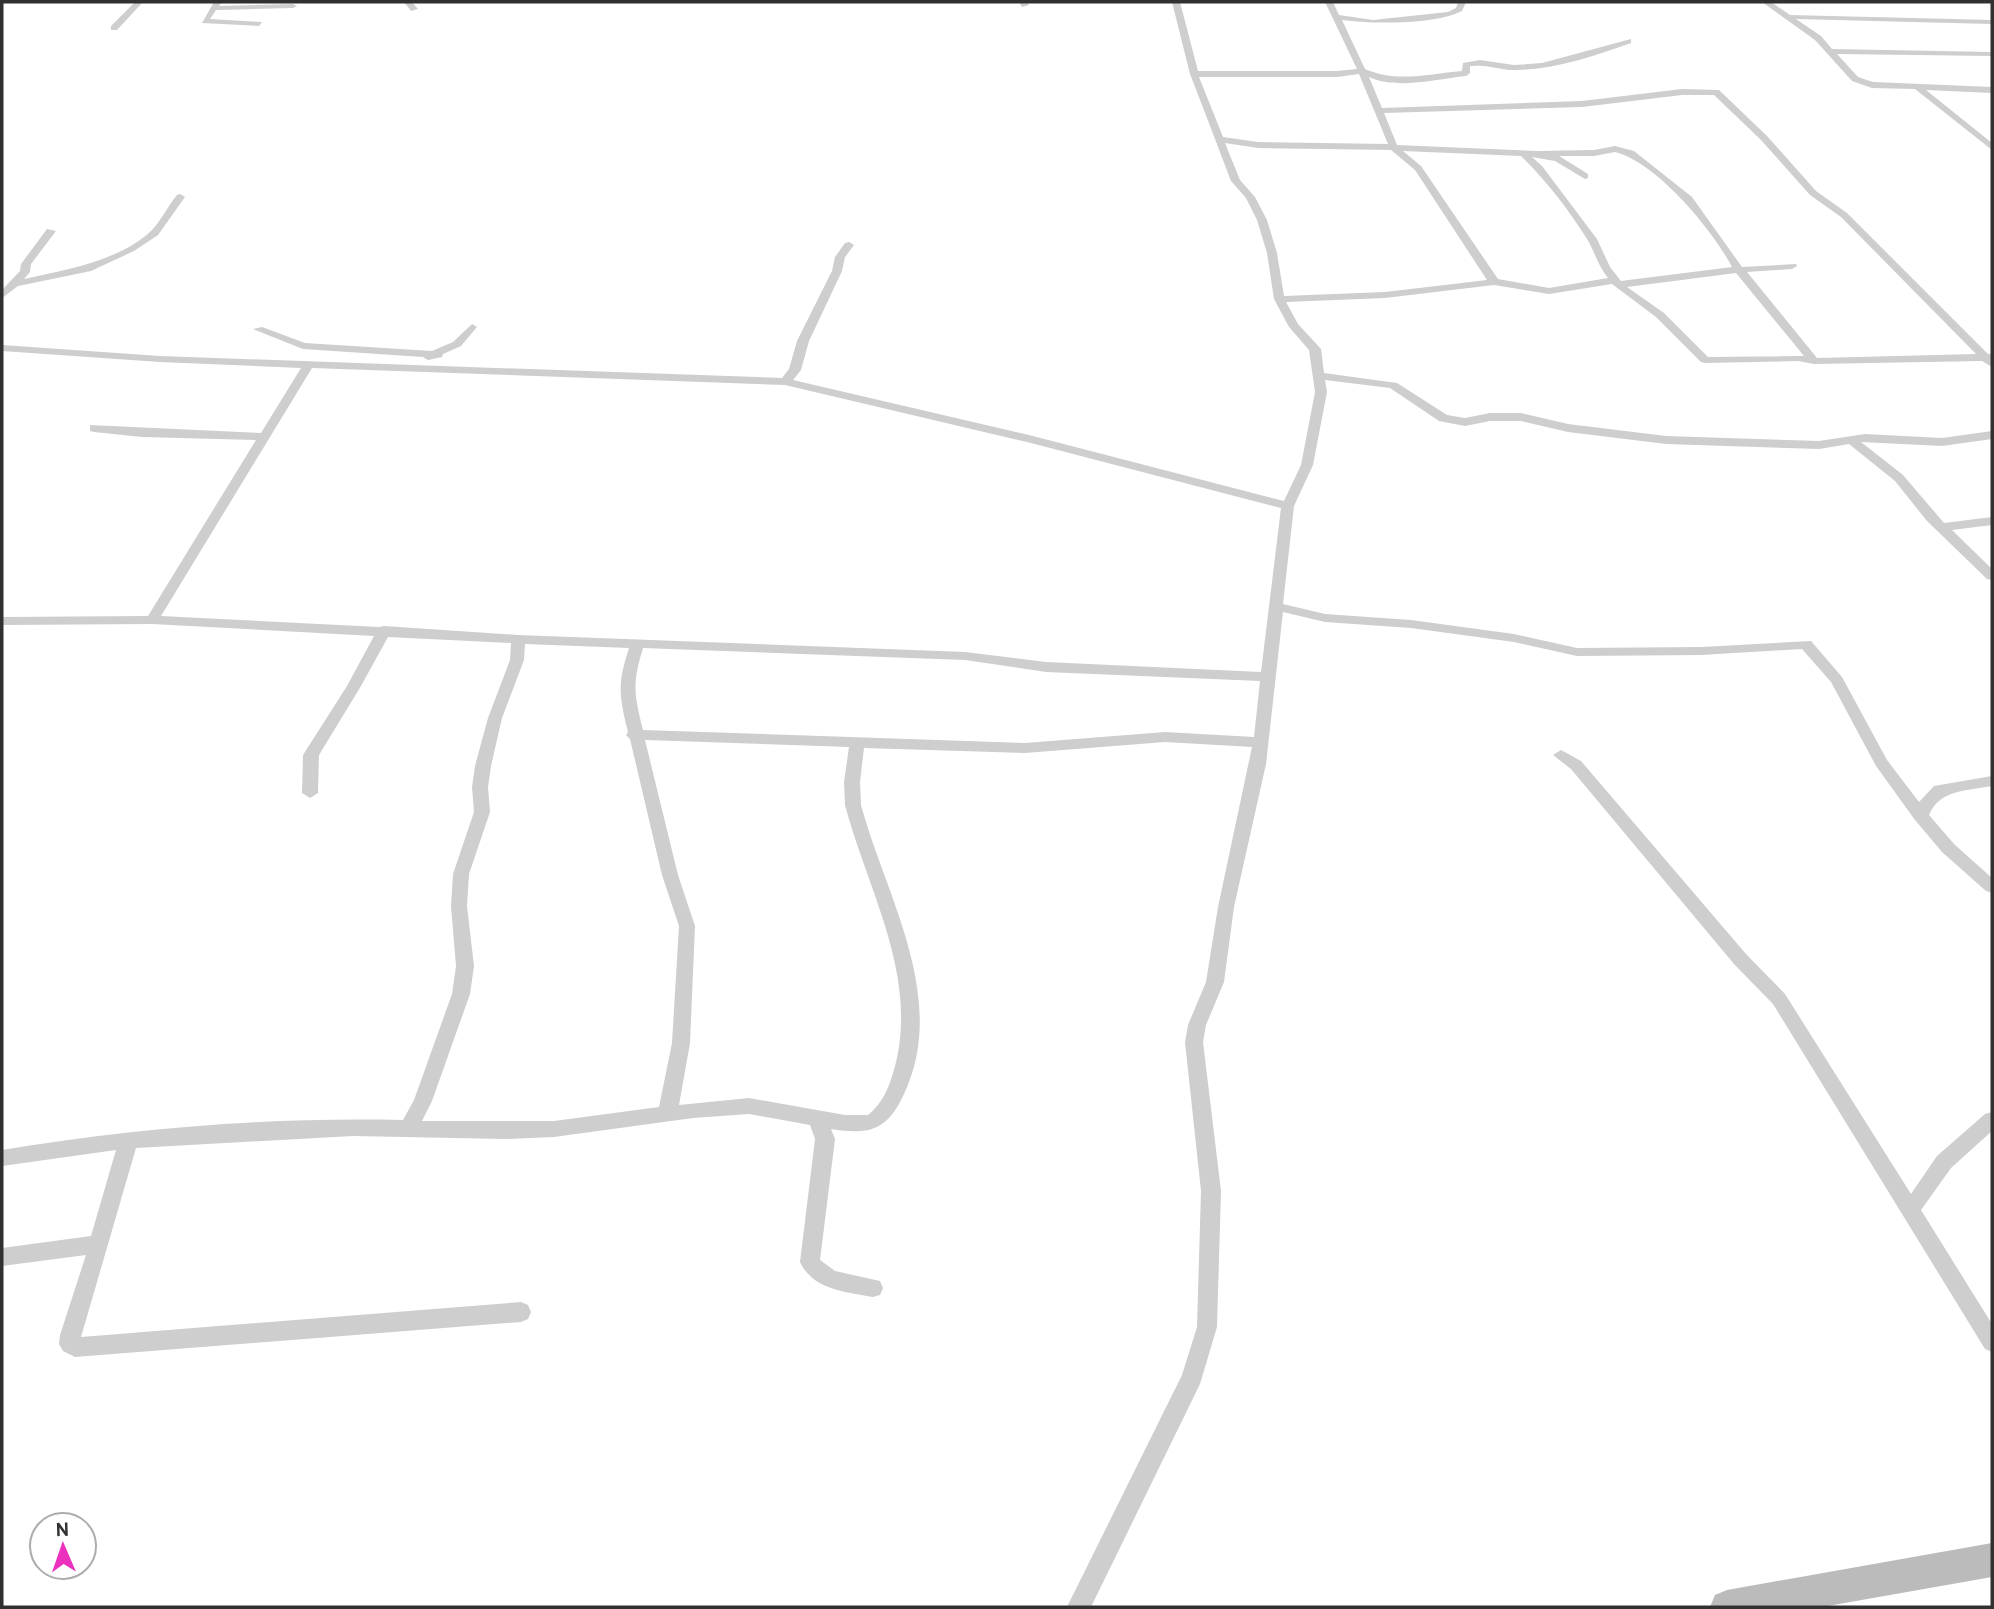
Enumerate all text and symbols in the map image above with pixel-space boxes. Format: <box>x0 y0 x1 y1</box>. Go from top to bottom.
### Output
north arrow <box>28 1511 98 1581</box>
text: N <box>55 1519 70 1543</box>

